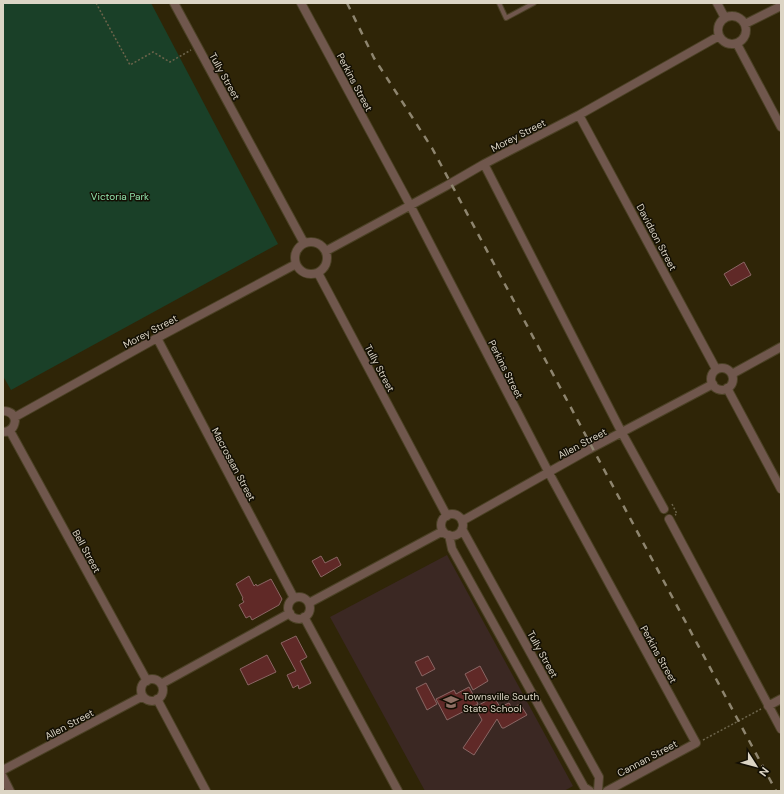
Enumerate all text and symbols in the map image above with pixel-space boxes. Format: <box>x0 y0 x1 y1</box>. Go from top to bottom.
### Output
street label: Tully Street <box>206 50 243 102</box>
street label: Perkins Street <box>334 51 375 114</box>
street label: Morey Street <box>489 116 548 155</box>
park label: Victoria Park <box>91 190 149 203</box>
street label: Davidson Street <box>634 202 680 273</box>
street label: Morey Street <box>121 312 180 351</box>
street label: Perkins Street <box>485 338 526 401</box>
street label: Tully Street <box>362 342 398 394</box>
street label: Macrossan Street <box>209 425 258 503</box>
street label: Allen Street <box>556 425 609 462</box>
street label: Bell Street <box>69 527 104 575</box>
street label: Perkins Street <box>637 623 680 685</box>
street label: Tully Street <box>524 628 561 680</box>
place label: Townsville South State School <box>463 690 539 715</box>
school or university icon: Townsville South State School <box>442 693 460 711</box>
street label: Allen Street <box>43 706 96 743</box>
street label: Cannan Street <box>615 737 680 780</box>
north arrow <box>736 746 776 786</box>
text: N <box>756 765 772 779</box>

